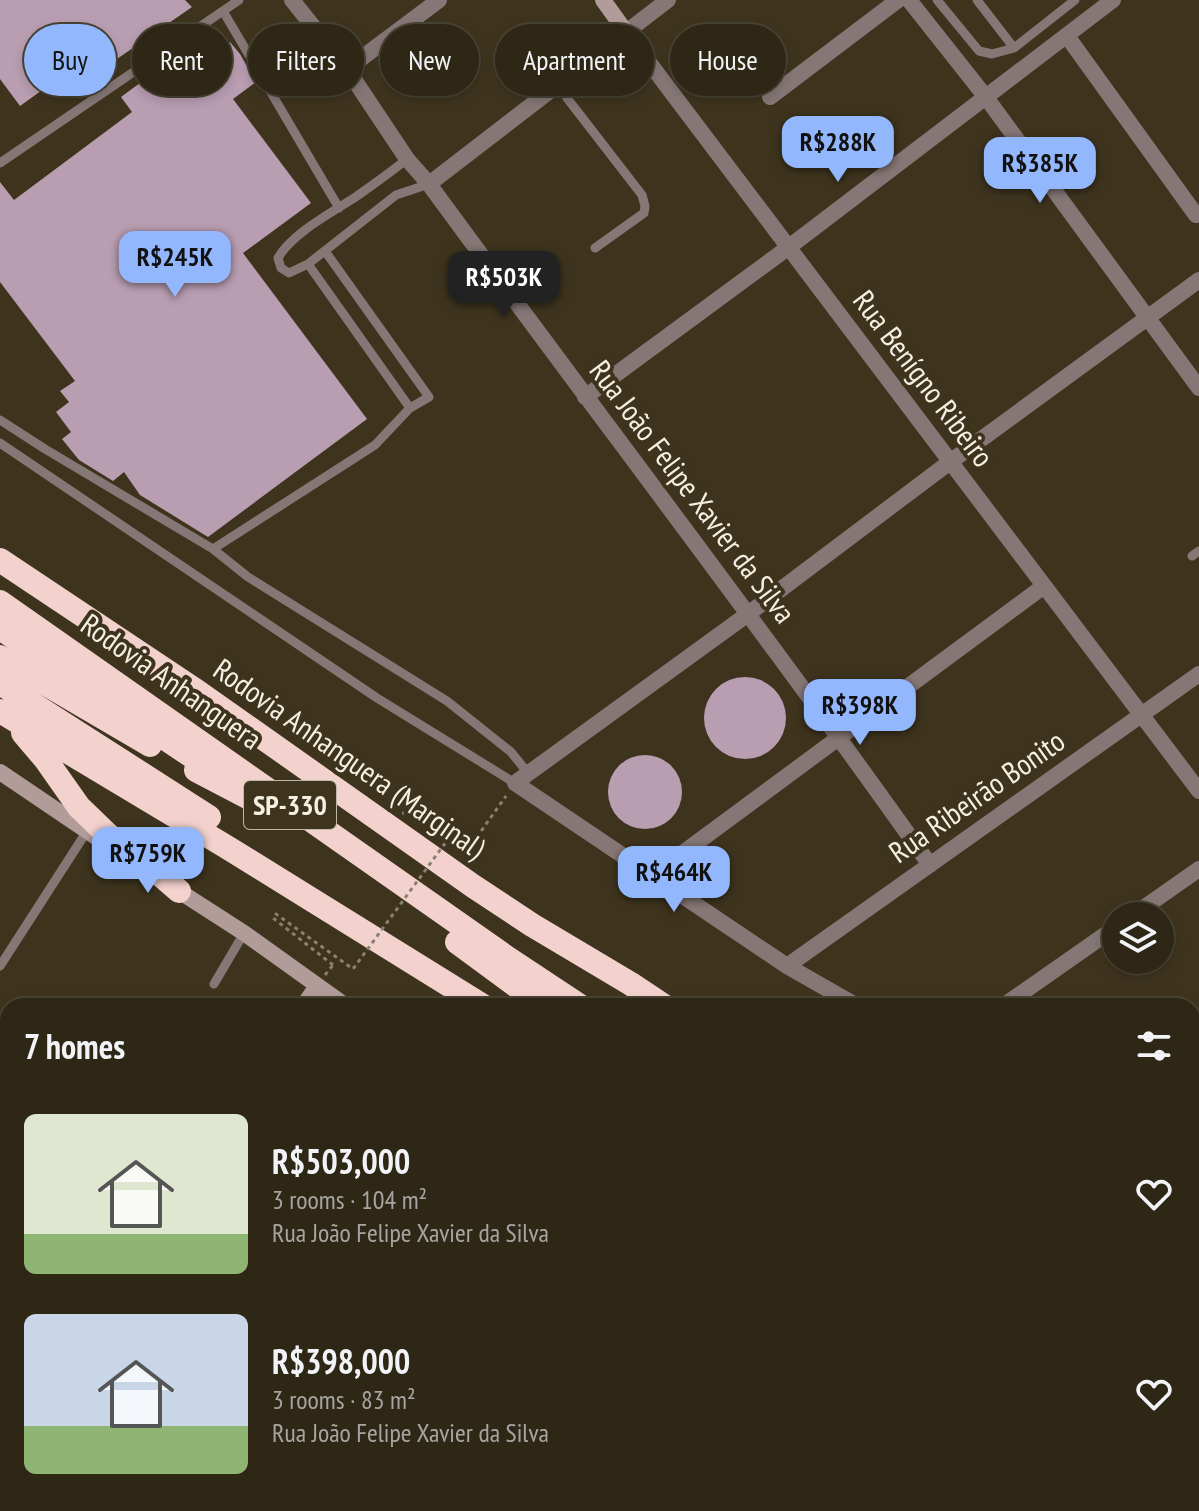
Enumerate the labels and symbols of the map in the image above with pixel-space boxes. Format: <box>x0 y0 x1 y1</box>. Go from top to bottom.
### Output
pin: R$288K <box>773 116 903 184</box>
pin: R$385K <box>975 137 1105 205</box>
pin: R$245K <box>110 231 240 299</box>
pin: R$503K <box>439 251 569 319</box>
street label: Rua Benígno Ribeiro <box>845 282 1003 474</box>
street label: Rua João Felipe Xavier da Silva <box>581 352 805 630</box>
street label: Rodovia Anhanguera <box>74 604 270 758</box>
street label: Rodovia Anhanguera (Marginal) <box>206 649 493 866</box>
pin: R$398K <box>795 679 925 747</box>
street label: Rua Ribeirão Bonito <box>881 721 1072 871</box>
road number: SP-330 <box>244 781 336 829</box>
pin: R$759K <box>83 827 213 895</box>
pin: R$464K <box>609 846 739 914</box>

